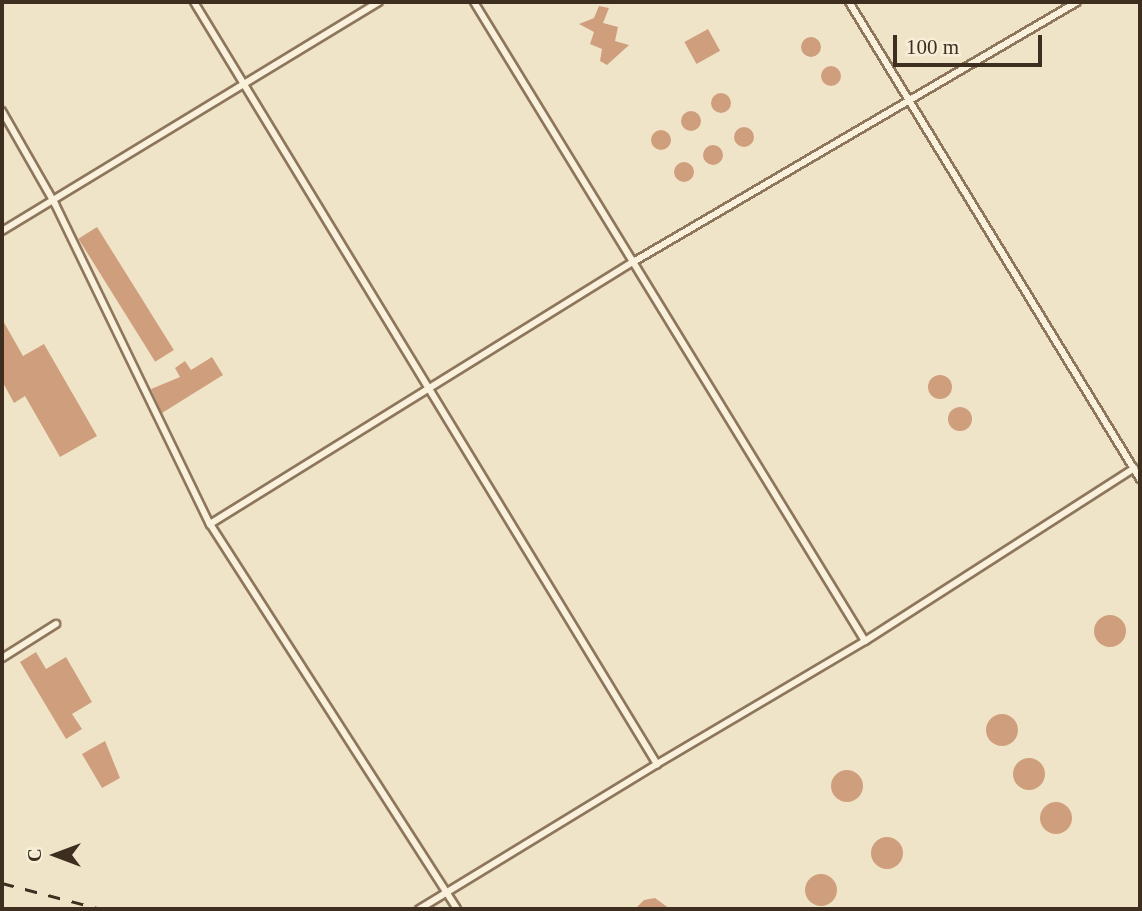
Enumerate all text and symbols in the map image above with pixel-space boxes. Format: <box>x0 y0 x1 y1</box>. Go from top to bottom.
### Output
scale bar <box>897 21 1046 65</box>
text: 100 m <box>906 35 959 59</box>
north arrow <box>21 820 91 890</box>
text: С <box>24 848 45 862</box>

